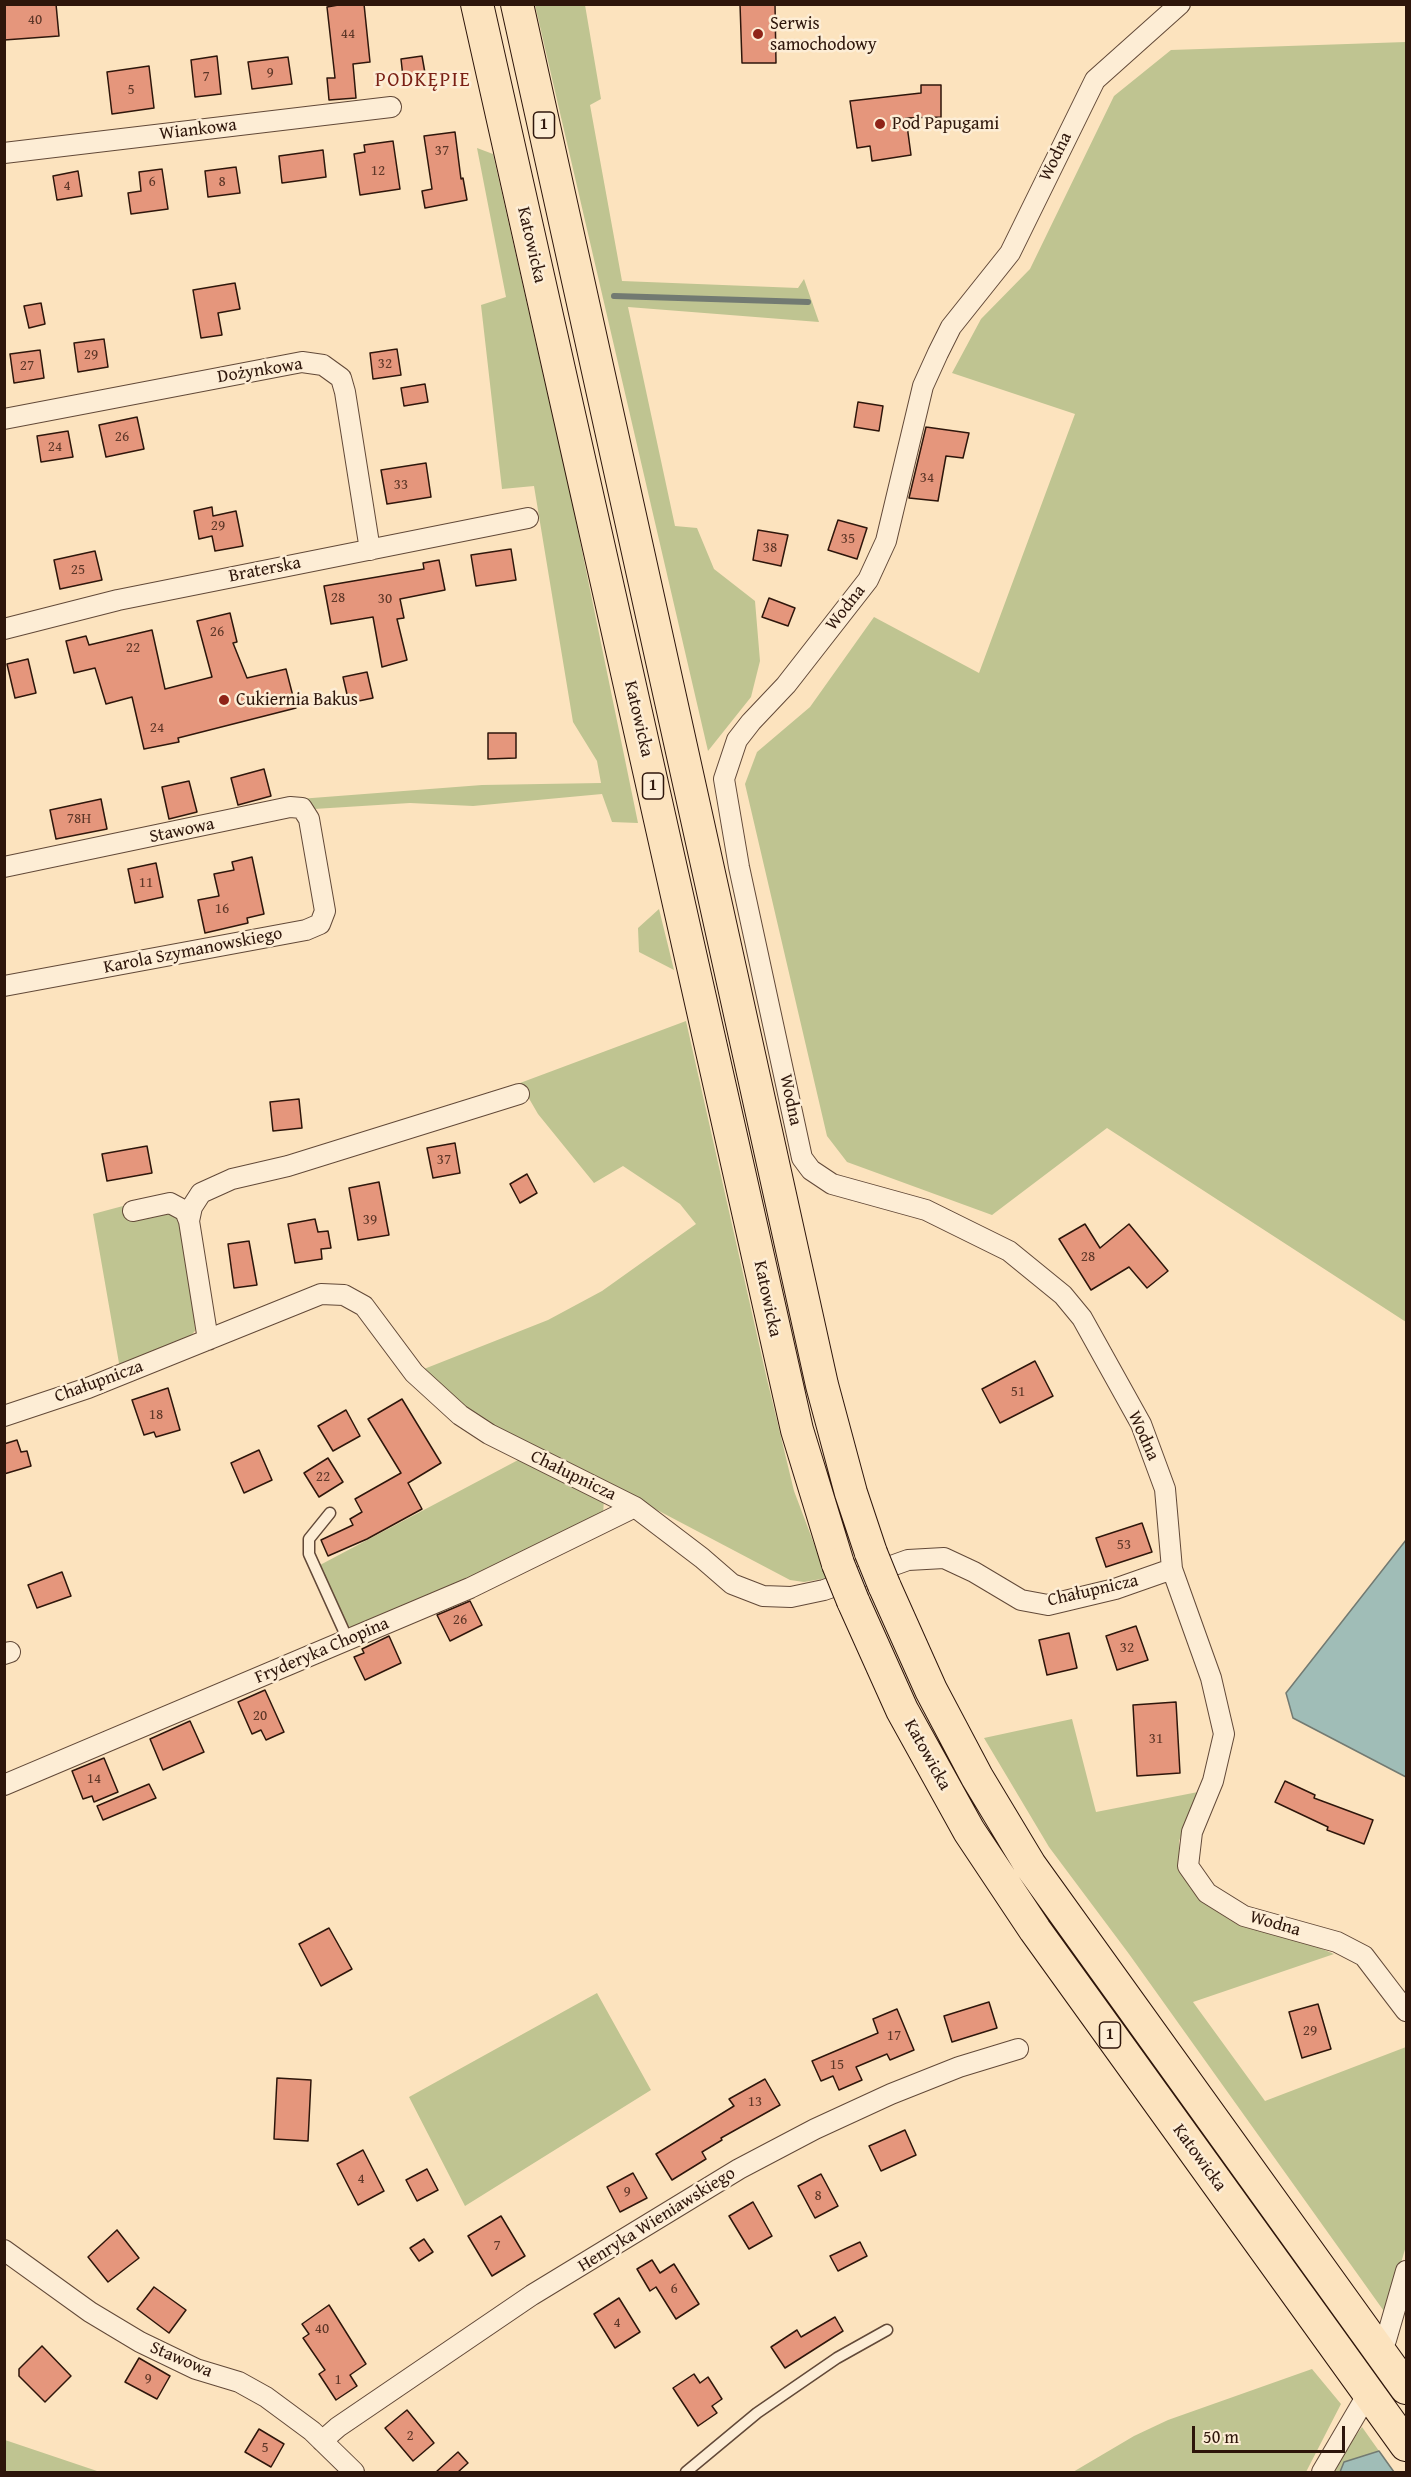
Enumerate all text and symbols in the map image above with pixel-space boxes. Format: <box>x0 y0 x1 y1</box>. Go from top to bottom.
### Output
house number: 40 <box>28 11 42 29</box>
place label: Serwis samochodowy <box>770 13 877 56</box>
house number: 44 <box>341 25 355 43</box>
marker: Serwis samochodowy <box>751 27 765 41</box>
house number: 9 <box>266 64 274 82</box>
house number: 7 <box>202 68 210 86</box>
district label: PODKĘPIE <box>375 69 471 93</box>
house number: 5 <box>127 81 135 99</box>
road number: 1 <box>534 112 554 138</box>
place label: Pod Papugami <box>892 113 999 135</box>
street label: Wiankowa <box>158 115 238 145</box>
marker: Pod Papugami <box>873 117 887 131</box>
street label: Wodna <box>1035 129 1077 185</box>
house number: 37 <box>435 142 449 160</box>
house number: 12 <box>371 162 385 180</box>
house number: 6 <box>148 173 156 191</box>
house number: 8 <box>218 173 226 191</box>
house number: 4 <box>63 177 71 195</box>
street label: Katowicka <box>512 205 550 285</box>
house number: 29 <box>84 346 98 364</box>
street label: Dożynkowa <box>216 354 304 388</box>
house number: 32 <box>378 355 392 373</box>
house number: 27 <box>20 357 34 375</box>
house number: 26 <box>115 428 129 446</box>
house number: 24 <box>48 438 62 456</box>
house number: 34 <box>920 469 934 487</box>
house number: 33 <box>394 476 408 494</box>
house number: 29 <box>211 517 225 535</box>
house number: 35 <box>841 530 855 548</box>
house number: 38 <box>763 539 777 557</box>
street label: Braterska <box>227 552 303 588</box>
house number: 25 <box>71 561 85 579</box>
street label: Wodna <box>821 581 871 635</box>
house number: 28 <box>331 589 345 607</box>
house number: 30 <box>378 590 392 608</box>
house number: 26 <box>210 623 224 641</box>
house number: 22 <box>126 639 140 657</box>
street label: Katowicka <box>619 679 657 759</box>
place label: Cukiernia Bakus <box>236 689 358 711</box>
marker: Cukiernia Bakus <box>217 693 231 707</box>
house number: 24 <box>150 719 164 737</box>
road number: 1 <box>642 773 664 799</box>
house number: 78H <box>67 810 91 828</box>
street label: Stawowa <box>148 814 216 848</box>
house number: 11 <box>139 874 153 892</box>
house number: 16 <box>215 900 229 918</box>
street label: Karola Szymanowskiego <box>102 923 284 979</box>
street label: Wodna <box>774 1072 806 1128</box>
house number: 37 <box>437 1151 451 1169</box>
house number: 39 <box>363 1211 377 1229</box>
house number: 28 <box>1081 1248 1095 1266</box>
street label: Katowicka <box>748 1259 786 1339</box>
street label: Chałupnicza <box>52 1356 146 1408</box>
house number: 51 <box>1011 1383 1025 1401</box>
house number: 18 <box>149 1406 163 1424</box>
street label: Wodna <box>1123 1408 1163 1464</box>
street label: Chałupnicza <box>527 1446 619 1506</box>
house number: 22 <box>316 1468 330 1486</box>
house number: 53 <box>1117 1536 1131 1554</box>
street label: Chałupnicza <box>1045 1570 1141 1612</box>
house number: 26 <box>453 1611 467 1629</box>
street label: Fryderyka Chopina <box>252 1613 392 1689</box>
house number: 32 <box>1120 1639 1134 1657</box>
house number: 20 <box>253 1707 267 1725</box>
street label: Katowicka <box>899 1716 955 1794</box>
house number: 31 <box>1149 1730 1163 1748</box>
house number: 14 <box>87 1770 101 1788</box>
street label: Wodna <box>1247 1906 1303 1942</box>
road number: 1 <box>1100 2022 1120 2048</box>
house number: 29 <box>1303 2022 1317 2040</box>
house number: 17 <box>887 2027 901 2045</box>
house number: 15 <box>830 2056 844 2074</box>
house number: 13 <box>748 2093 762 2111</box>
street label: Katowicka <box>1167 2120 1231 2196</box>
street label: Henryka Wieniawskiego <box>574 2163 740 2277</box>
house number: 4 <box>357 2170 365 2188</box>
house number: 9 <box>623 2183 631 2201</box>
house number: 8 <box>814 2187 822 2205</box>
house number: 7 <box>493 2237 501 2255</box>
house number: 6 <box>670 2280 678 2298</box>
house number: 4 <box>613 2314 621 2332</box>
house number: 40 <box>315 2320 329 2338</box>
street label: Stawowa <box>146 2337 216 2383</box>
house number: 9 <box>144 2370 152 2388</box>
house number: 1 <box>334 2371 342 2389</box>
scale bar <box>1195 2414 1348 2452</box>
text: 50 m <box>1203 2423 1239 2450</box>
house number: 2 <box>406 2427 414 2445</box>
house number: 5 <box>261 2439 269 2457</box>

